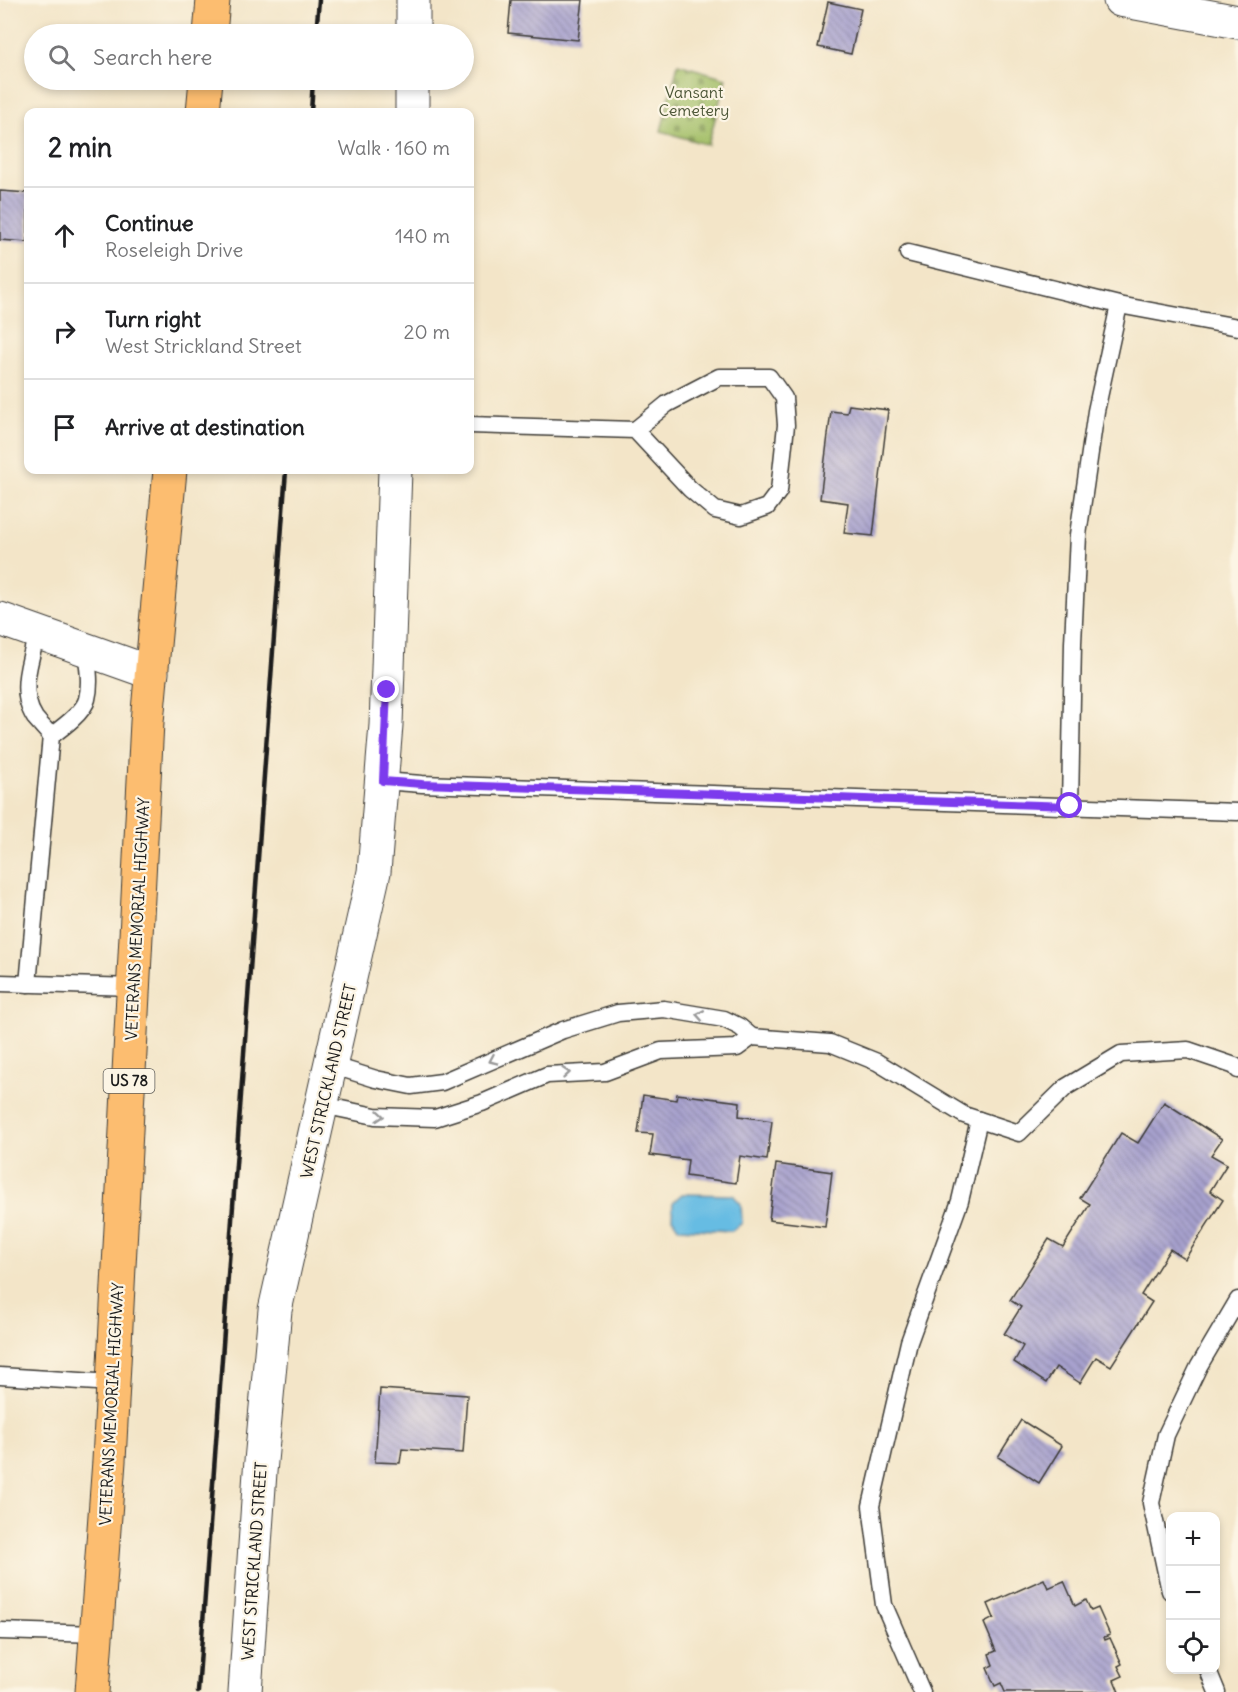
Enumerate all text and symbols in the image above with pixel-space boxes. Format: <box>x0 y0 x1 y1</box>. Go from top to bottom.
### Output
search box <box>24 24 474 90</box>
icon: search <box>45 41 78 74</box>
text: Search here <box>93 43 212 71</box>
park label: Vansant Cemetery <box>659 82 729 120</box>
text: 2 min <box>48 131 112 164</box>
text: Walk · 160 m <box>337 135 450 160</box>
text: Continue <box>105 209 194 237</box>
icon: ahead <box>48 219 81 252</box>
text: 140 m <box>395 223 450 248</box>
text: Roseleigh Drive <box>105 237 243 262</box>
text: Turn right <box>105 305 201 333</box>
icon: right <box>48 315 81 348</box>
text: 20 m <box>404 319 450 344</box>
text: West Strickland Street <box>105 333 302 358</box>
icon: arrive <box>48 411 81 444</box>
text: Arrive at destination <box>105 413 305 441</box>
route end <box>373 676 399 702</box>
route start <box>1056 792 1082 818</box>
street label: VETERANS MEMORIAL HIGHWAY <box>121 797 153 1041</box>
street label: WEST STRICKLAND STREET <box>296 982 360 1180</box>
one-way arrow <box>695 1009 705 1022</box>
one-way arrow <box>488 1053 499 1065</box>
one-way arrow <box>562 1067 571 1080</box>
road number: US 78 <box>104 1069 154 1093</box>
one-way arrow <box>375 1109 384 1122</box>
street label: VETERANS MEMORIAL HIGHWAY <box>95 1282 127 1526</box>
street label: WEST STRICKLAND STREET <box>237 1461 271 1661</box>
map controls <box>1166 1512 1220 1674</box>
button: + <box>1166 1512 1220 1566</box>
button: − <box>1166 1566 1220 1620</box>
button: locate <box>1166 1620 1220 1674</box>

